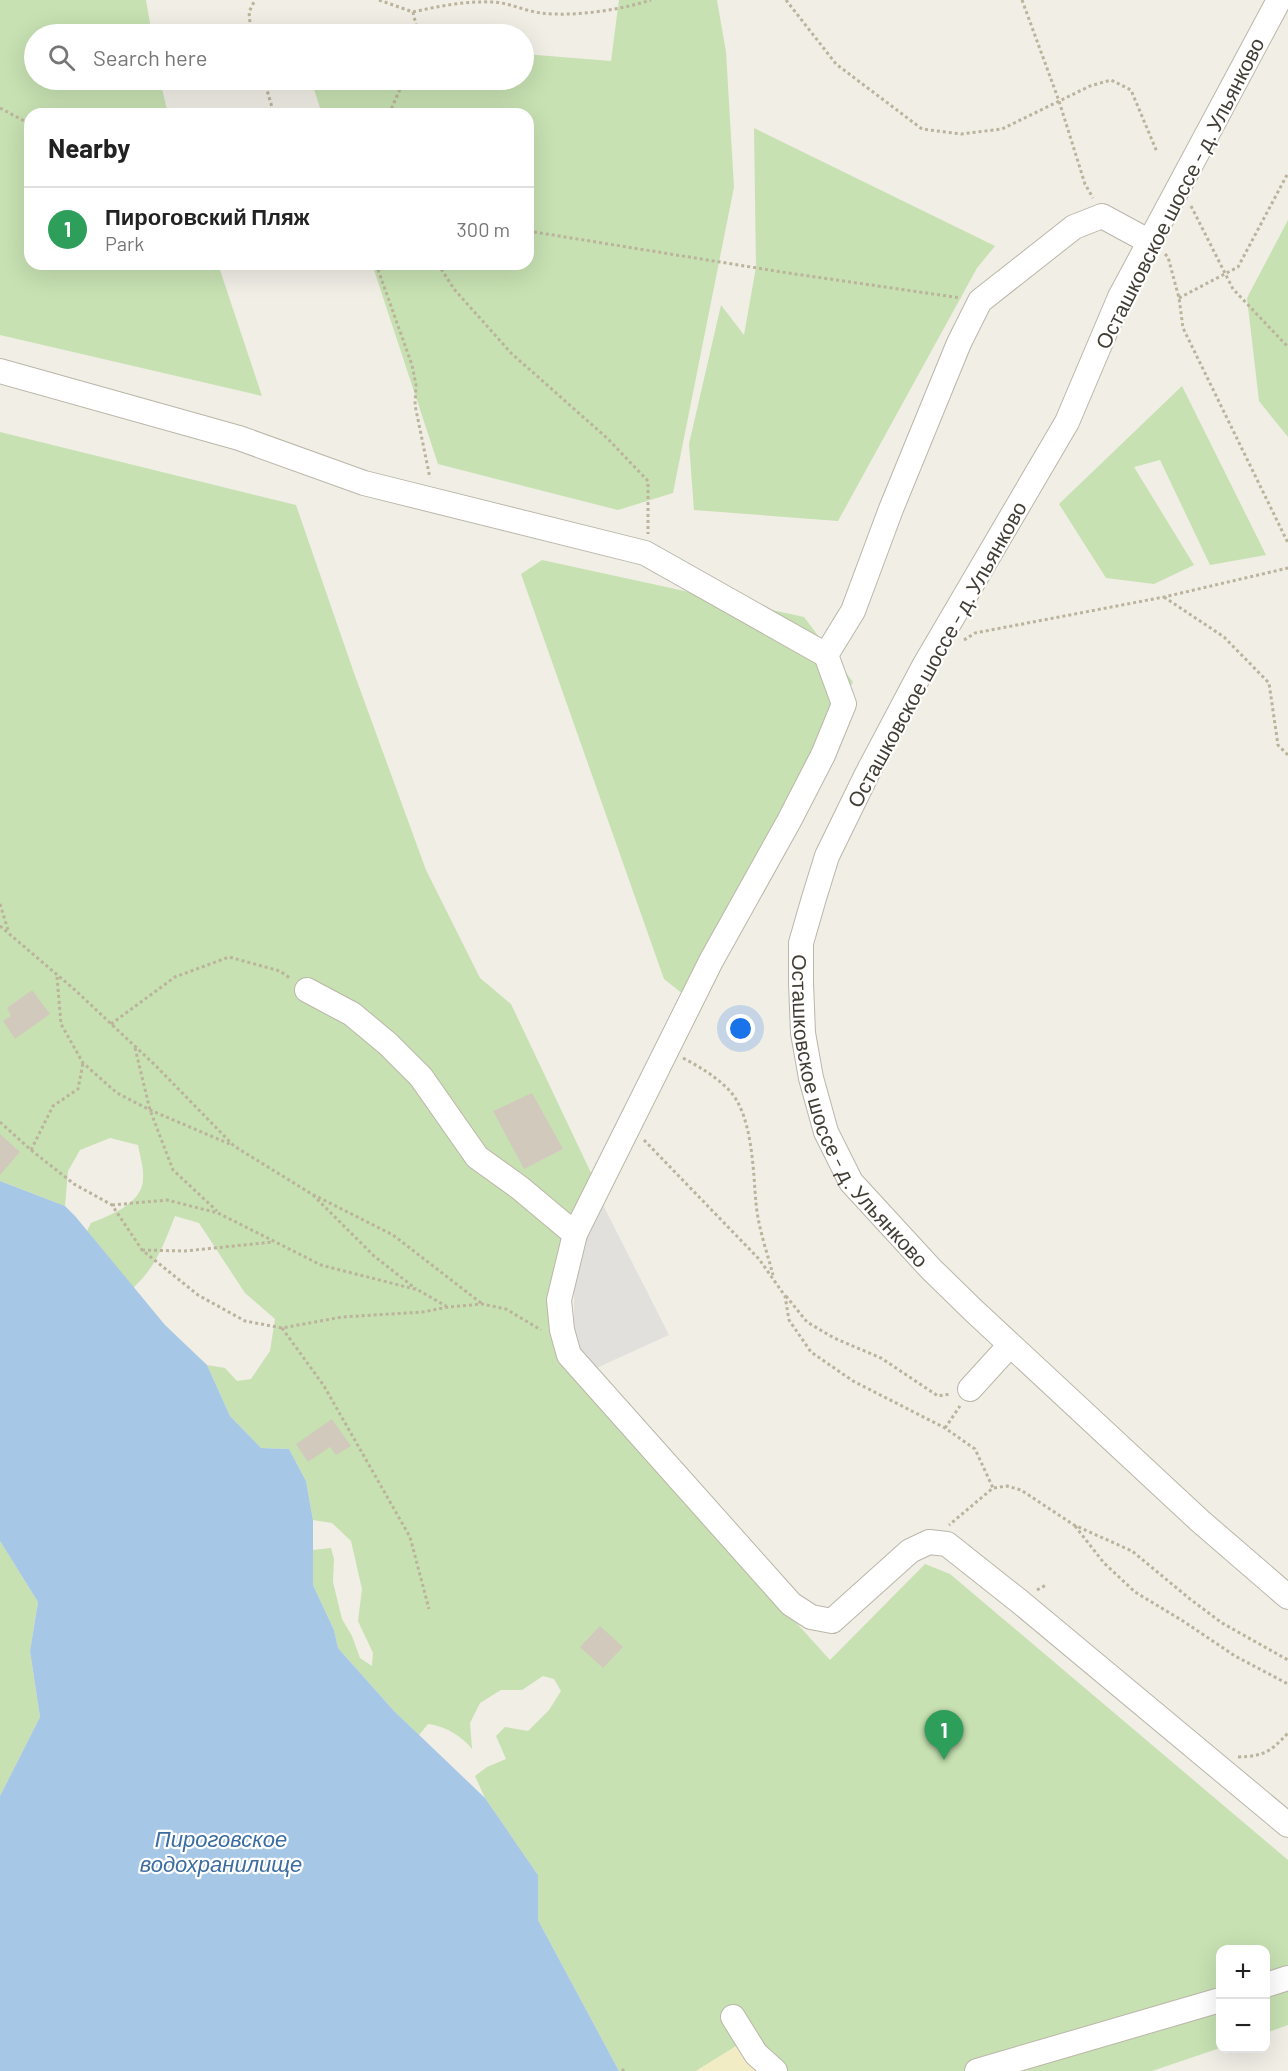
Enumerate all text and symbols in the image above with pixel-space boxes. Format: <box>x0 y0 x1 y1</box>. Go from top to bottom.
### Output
search box <box>24 24 534 90</box>
street label: Осташковское шоссе - д. Ульянково <box>1089 33 1269 353</box>
icon: search <box>45 41 78 74</box>
text: Search here <box>93 44 207 70</box>
text: Nearby <box>48 132 130 163</box>
text: Пироговский Пляж <box>105 203 309 229</box>
text: 1 <box>64 217 71 241</box>
text: 300 m <box>457 217 510 241</box>
text: Park <box>105 231 144 255</box>
street label: Осташковское шоссе - д. Ульянково <box>841 497 1031 811</box>
street label: Осташковское шоссе - д. Ульянково <box>788 954 935 1271</box>
your location <box>726 1014 755 1043</box>
pin: 1 <box>924 1710 964 1760</box>
water label: Пироговское водохранилище <box>140 1825 302 1877</box>
map controls <box>1216 1945 1270 2053</box>
button: + <box>1216 1945 1270 1999</box>
button: − <box>1216 1999 1270 2053</box>

